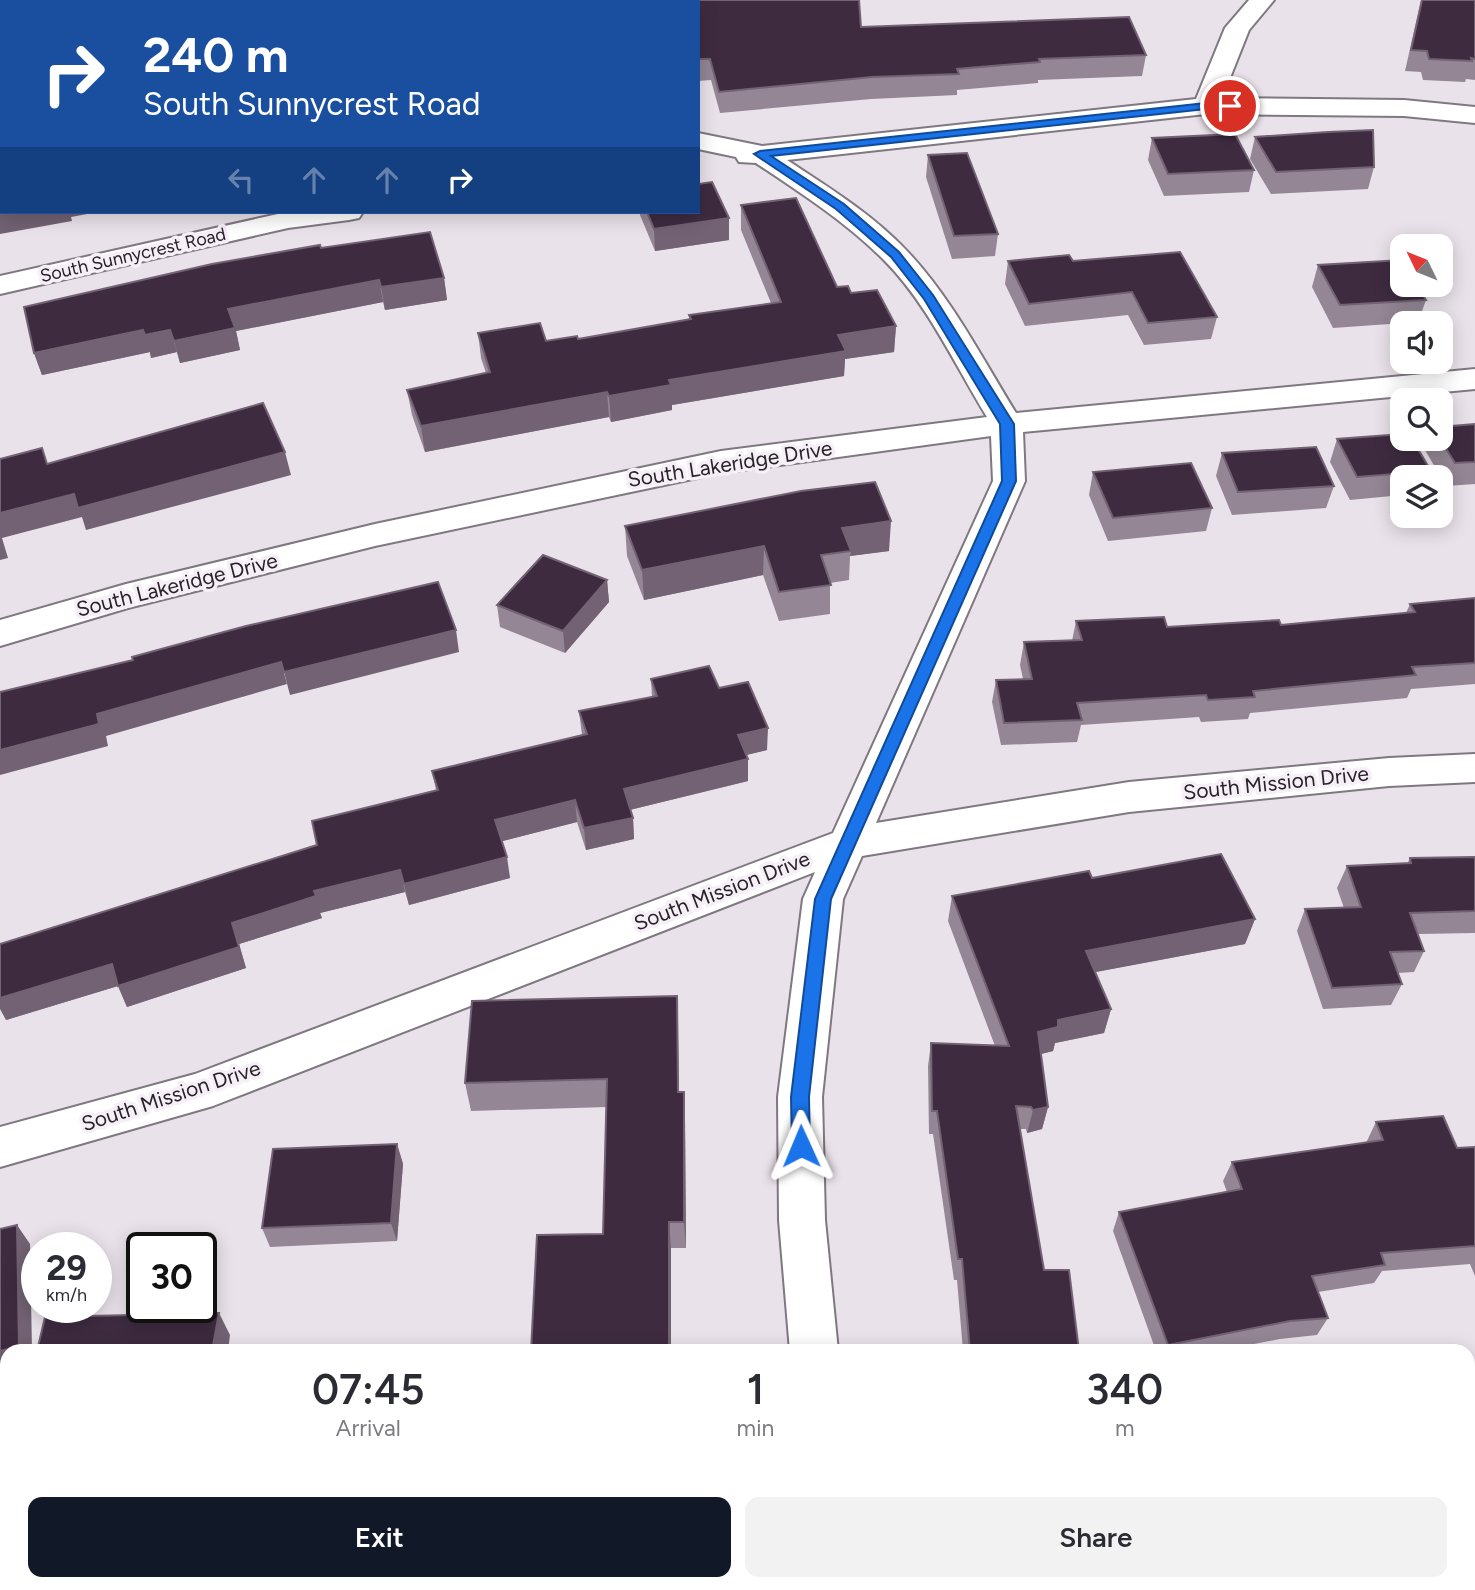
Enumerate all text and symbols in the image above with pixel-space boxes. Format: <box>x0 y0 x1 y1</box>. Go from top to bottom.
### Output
text: 240 m <box>143 25 289 84</box>
icon: right <box>28 28 119 119</box>
pin <box>1200 76 1260 136</box>
text: South Sunnycrest Road <box>143 85 481 123</box>
icon: arrive <box>1211 87 1249 125</box>
icon: left <box>222 161 260 199</box>
icon: ahead <box>295 161 333 199</box>
icon: ahead <box>368 161 406 199</box>
icon: right <box>441 161 479 199</box>
street label: South Sunnycrest Road <box>38 223 228 287</box>
north arrow <box>1390 234 1452 298</box>
map controls <box>1390 234 1453 528</box>
button: sound <box>1390 311 1453 374</box>
button: search <box>1390 388 1453 451</box>
street label: South Lakeridge Drive <box>626 435 834 492</box>
button: layers <box>1390 465 1453 528</box>
street label: South Lakeridge Drive <box>74 547 280 622</box>
street label: South Mission Drive <box>1182 760 1370 805</box>
street label: South Mission Drive <box>630 845 813 936</box>
street label: South Mission Drive <box>78 1055 263 1136</box>
position arrow <box>764 1109 838 1183</box>
speed limit sign: 30 <box>126 1232 217 1323</box>
text: 29 <box>46 1247 87 1289</box>
text: km/h <box>46 1284 87 1306</box>
text: 07:45 <box>312 1364 425 1415</box>
text: 1 <box>747 1364 764 1415</box>
text: 340 <box>1086 1364 1163 1415</box>
text: Arrival <box>336 1414 401 1442</box>
text: min <box>737 1414 774 1442</box>
text: m <box>1115 1414 1134 1442</box>
button: Exit <box>28 1497 731 1577</box>
button: Share <box>745 1497 1447 1577</box>

